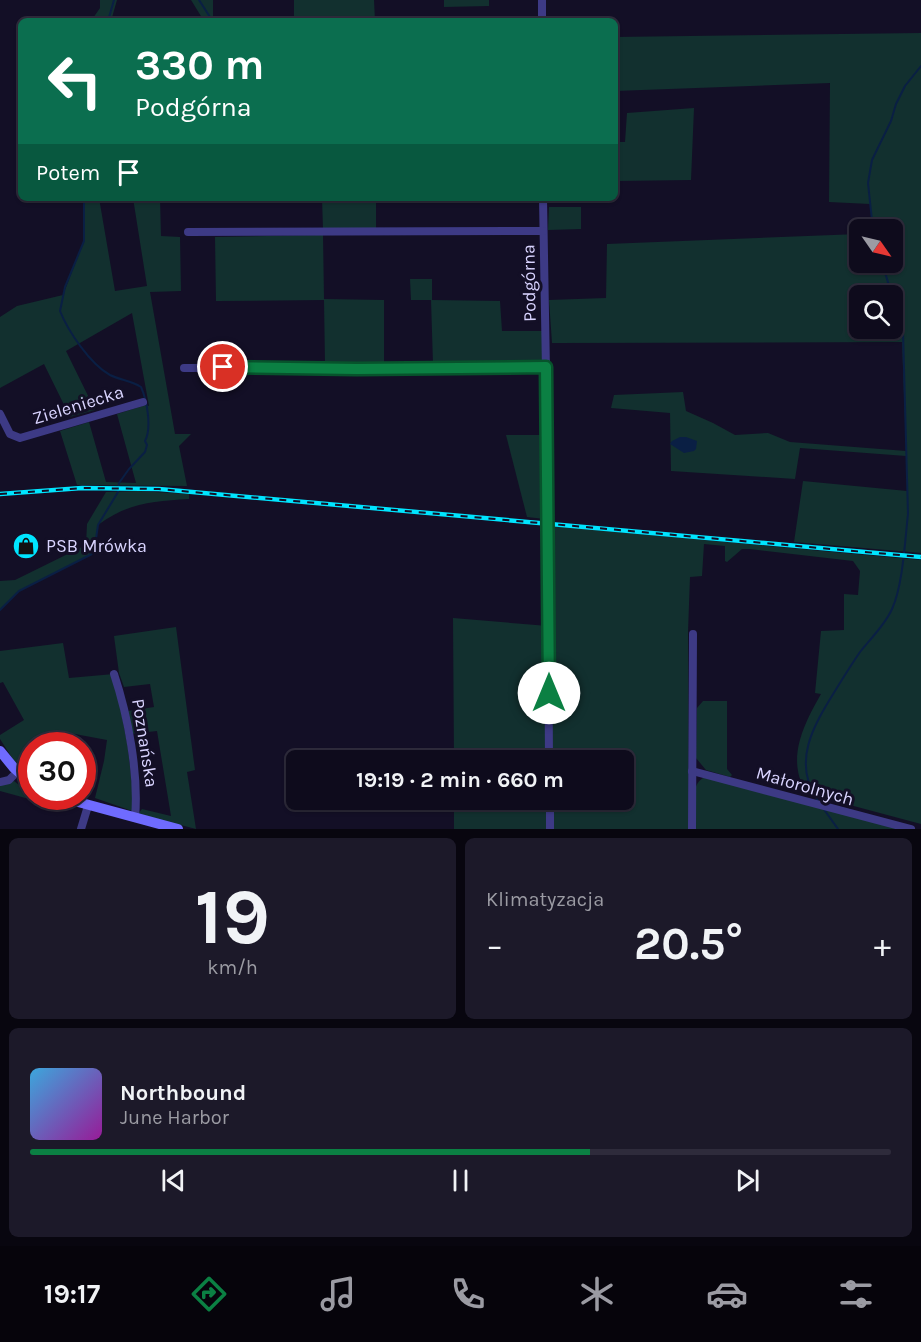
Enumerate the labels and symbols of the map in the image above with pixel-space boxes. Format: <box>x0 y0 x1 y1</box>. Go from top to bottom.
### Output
north arrow <box>849 219 903 273</box>
street label: Podgórna <box>517 244 541 322</box>
pin <box>197 341 248 392</box>
street label: Zieleniecka <box>30 381 126 429</box>
shop icon: PSB Mrówka <box>11 531 41 561</box>
place label: PSB Mrówka <box>46 535 147 557</box>
position arrow <box>517 661 581 725</box>
street label: Poznańska <box>127 697 163 789</box>
speed limit sign: 30 <box>18 732 96 810</box>
street label: Małorolnych <box>754 762 856 810</box>

